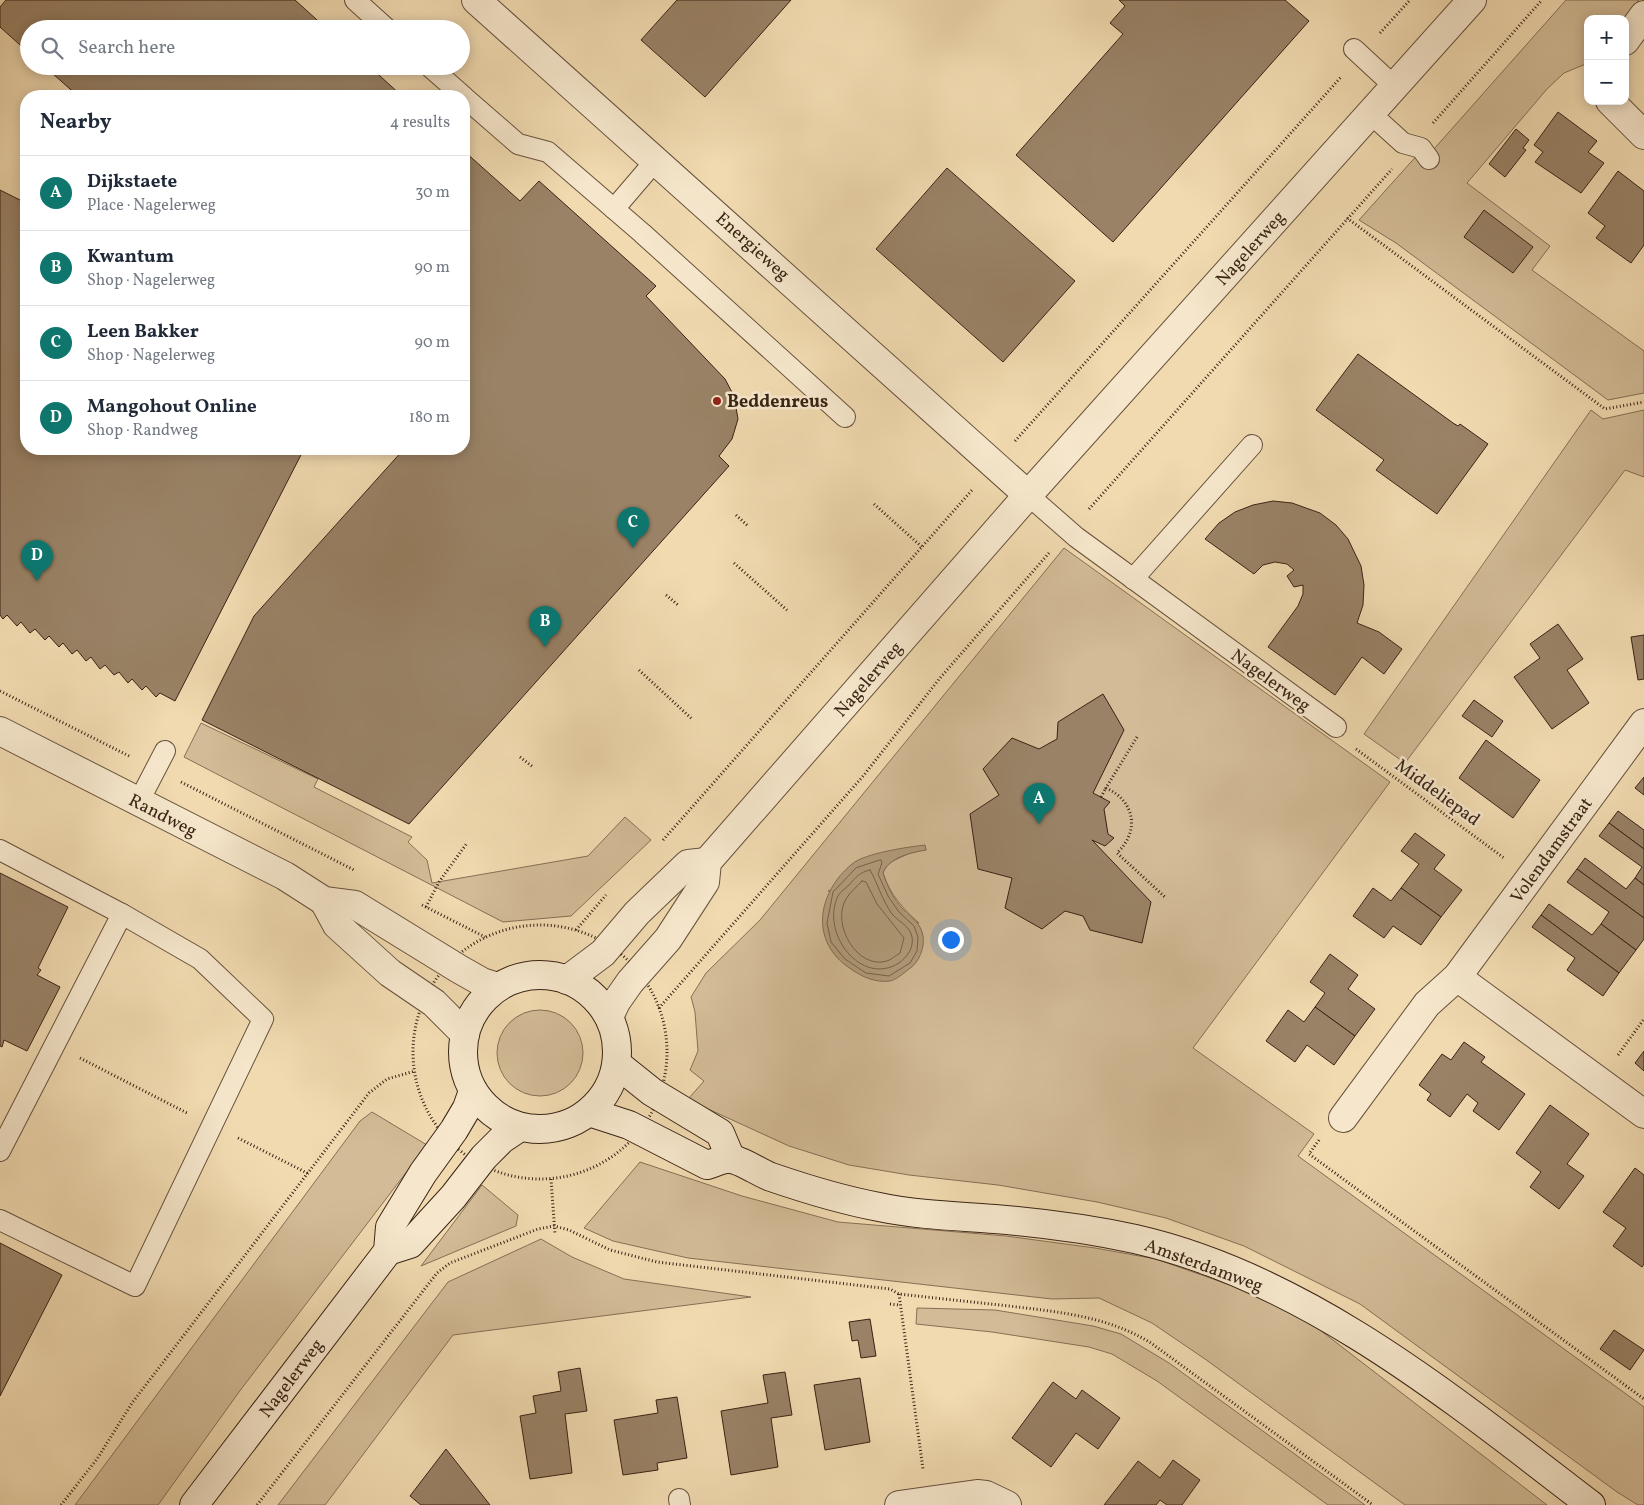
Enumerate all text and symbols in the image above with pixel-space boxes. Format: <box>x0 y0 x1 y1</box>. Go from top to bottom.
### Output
map controls <box>1584 15 1629 105</box>
button: + <box>1584 15 1629 60</box>
search box <box>20 20 470 75</box>
icon: search <box>38 34 66 62</box>
text: Search here <box>78 35 175 61</box>
button: − <box>1584 60 1629 105</box>
text: Nearby <box>40 108 111 137</box>
text: 4 results <box>390 112 450 134</box>
text: Dijkstaete <box>87 169 177 195</box>
text: A <box>50 182 62 204</box>
text: 30 m <box>415 182 450 204</box>
text: Place · Nagelerweg <box>87 195 216 217</box>
street label: Nagelerweg <box>1211 206 1292 292</box>
street label: Energieweg <box>709 207 795 287</box>
text: Kwantum <box>87 244 174 270</box>
text: B <box>51 257 61 279</box>
text: 90 m <box>414 257 450 279</box>
text: Shop · Nagelerweg <box>87 270 215 292</box>
text: Leen Bakker <box>87 319 199 345</box>
text: C <box>51 332 61 354</box>
text: 90 m <box>414 332 450 354</box>
text: Shop · Nagelerweg <box>87 345 215 367</box>
place label: Beddenreus <box>727 390 828 415</box>
text: Mangohout Online <box>87 394 257 420</box>
marker: Beddenreus <box>711 395 723 407</box>
text: D <box>50 407 62 429</box>
text: 180 m <box>409 407 450 429</box>
text: Shop · Randweg <box>87 420 198 442</box>
pin: C <box>617 507 649 548</box>
pin: D <box>21 540 53 581</box>
pin: B <box>529 606 561 647</box>
street label: Nagelerweg <box>829 637 909 723</box>
street label: Nagelerweg <box>1225 644 1315 719</box>
street label: Middeliepad <box>1389 754 1485 833</box>
pin: A <box>1023 783 1055 824</box>
street label: Randweg <box>124 788 201 844</box>
street label: Volendamstraat <box>1505 793 1599 909</box>
your location <box>938 927 964 953</box>
street label: Amsterdamweg <box>1141 1233 1266 1299</box>
street label: Nagelerweg <box>254 1334 330 1424</box>

